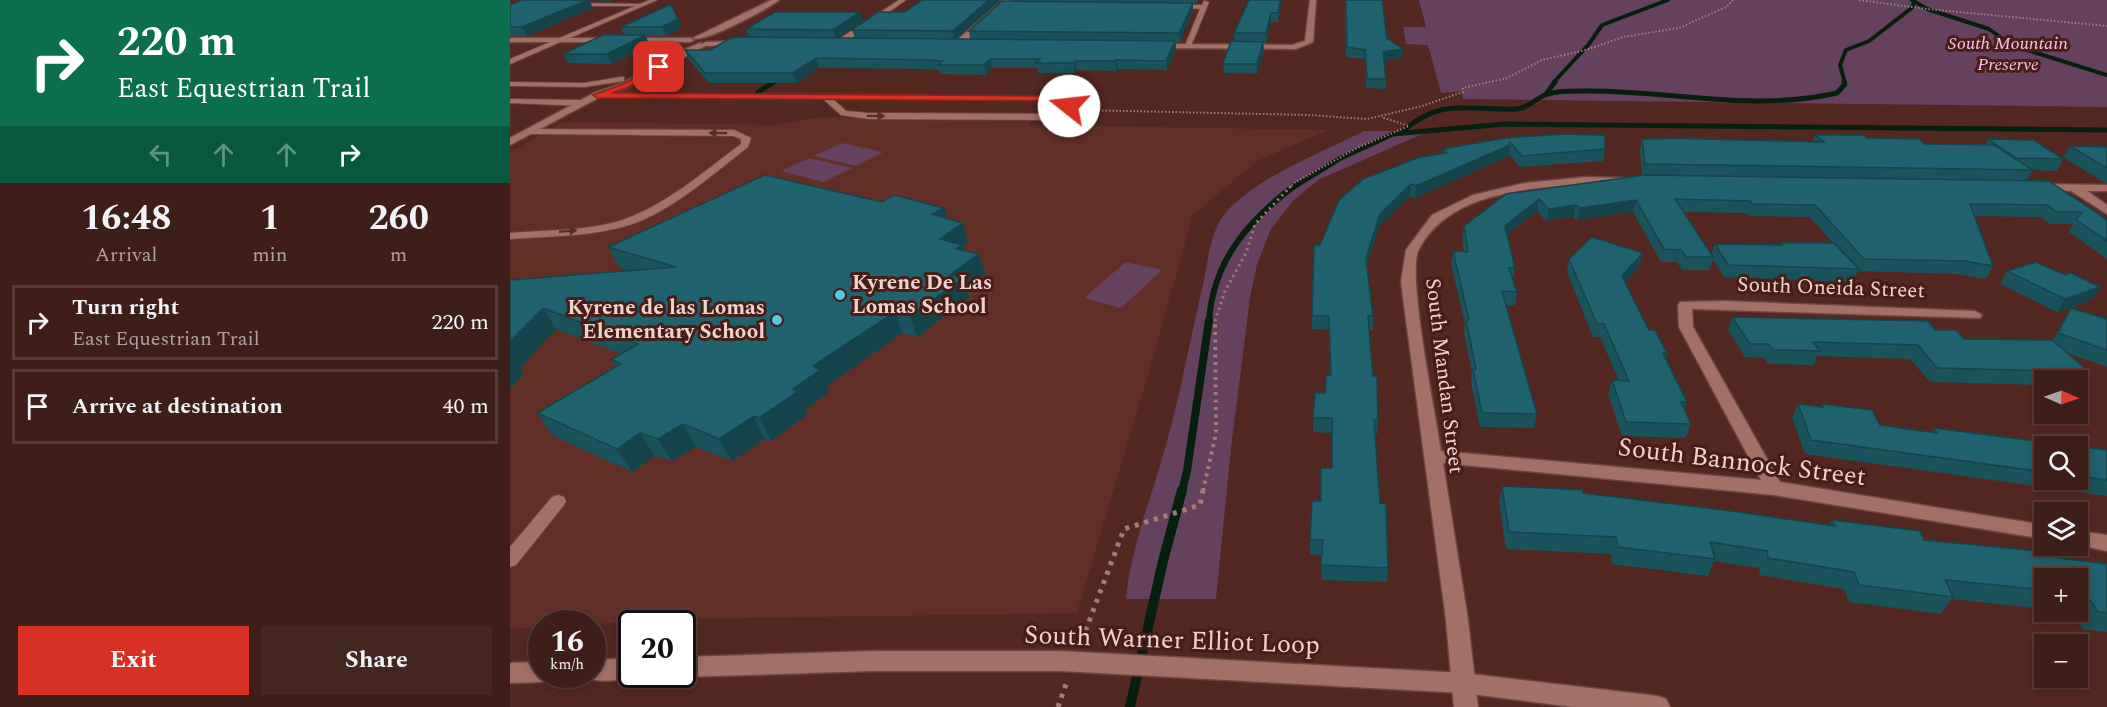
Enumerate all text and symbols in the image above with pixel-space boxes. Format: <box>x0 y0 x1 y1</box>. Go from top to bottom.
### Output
text: 220 m <box>117 11 236 74</box>
icon: right <box>18 24 96 102</box>
park label: South Mountain Preserve <box>1948 30 2068 78</box>
pin <box>633 41 684 92</box>
icon: arrive <box>642 50 675 83</box>
text: East Equestrian Trail <box>117 68 370 110</box>
position arrow <box>1037 74 1101 138</box>
one-way arrow <box>867 111 886 121</box>
one-way arrow <box>709 128 728 138</box>
icon: left <box>144 138 177 171</box>
icon: ahead <box>207 138 240 171</box>
icon: ahead <box>270 138 303 171</box>
icon: right <box>333 138 366 171</box>
text: 16:48 <box>81 191 171 246</box>
text: 1 <box>260 191 280 246</box>
text: 260 <box>368 191 429 246</box>
one-way arrow <box>559 226 578 236</box>
text: Arrival <box>95 240 157 270</box>
text: min <box>252 240 287 270</box>
text: m <box>390 240 407 270</box>
place label: Kyrene De Las Lomas School <box>852 267 992 323</box>
street label: South Oneida Street <box>1737 269 1925 307</box>
street label: South Mandan Street <box>1416 276 1472 476</box>
marker: Kyrene De Las Lomas School <box>833 288 847 302</box>
text: Turn right <box>72 291 179 324</box>
place label: Kyrene de las Lomas Elementary School <box>567 292 765 348</box>
icon: right <box>21 306 54 339</box>
text: 220 m <box>432 306 489 339</box>
marker: Kyrene de las Lomas Elementary School <box>770 313 784 327</box>
text: East Equestrian Trail <box>72 324 260 354</box>
north arrow <box>2034 370 2088 424</box>
map controls <box>2034 370 2088 688</box>
icon: arrive <box>21 390 54 423</box>
text: Arrive at destination <box>72 390 283 423</box>
text: 40 m <box>443 390 489 423</box>
street label: South Bannock Street <box>1616 427 1868 497</box>
button: search <box>2034 436 2088 490</box>
button: layers <box>2034 502 2088 556</box>
button: + <box>2034 568 2088 622</box>
speed limit sign: 20 <box>618 610 696 688</box>
street label: South Warner Elliot Loop <box>1023 615 1321 665</box>
text: 16 <box>550 619 584 665</box>
button: Exit <box>18 626 249 695</box>
button: Share <box>261 626 492 695</box>
button: − <box>2034 634 2088 688</box>
text: km/h <box>550 653 584 676</box>

